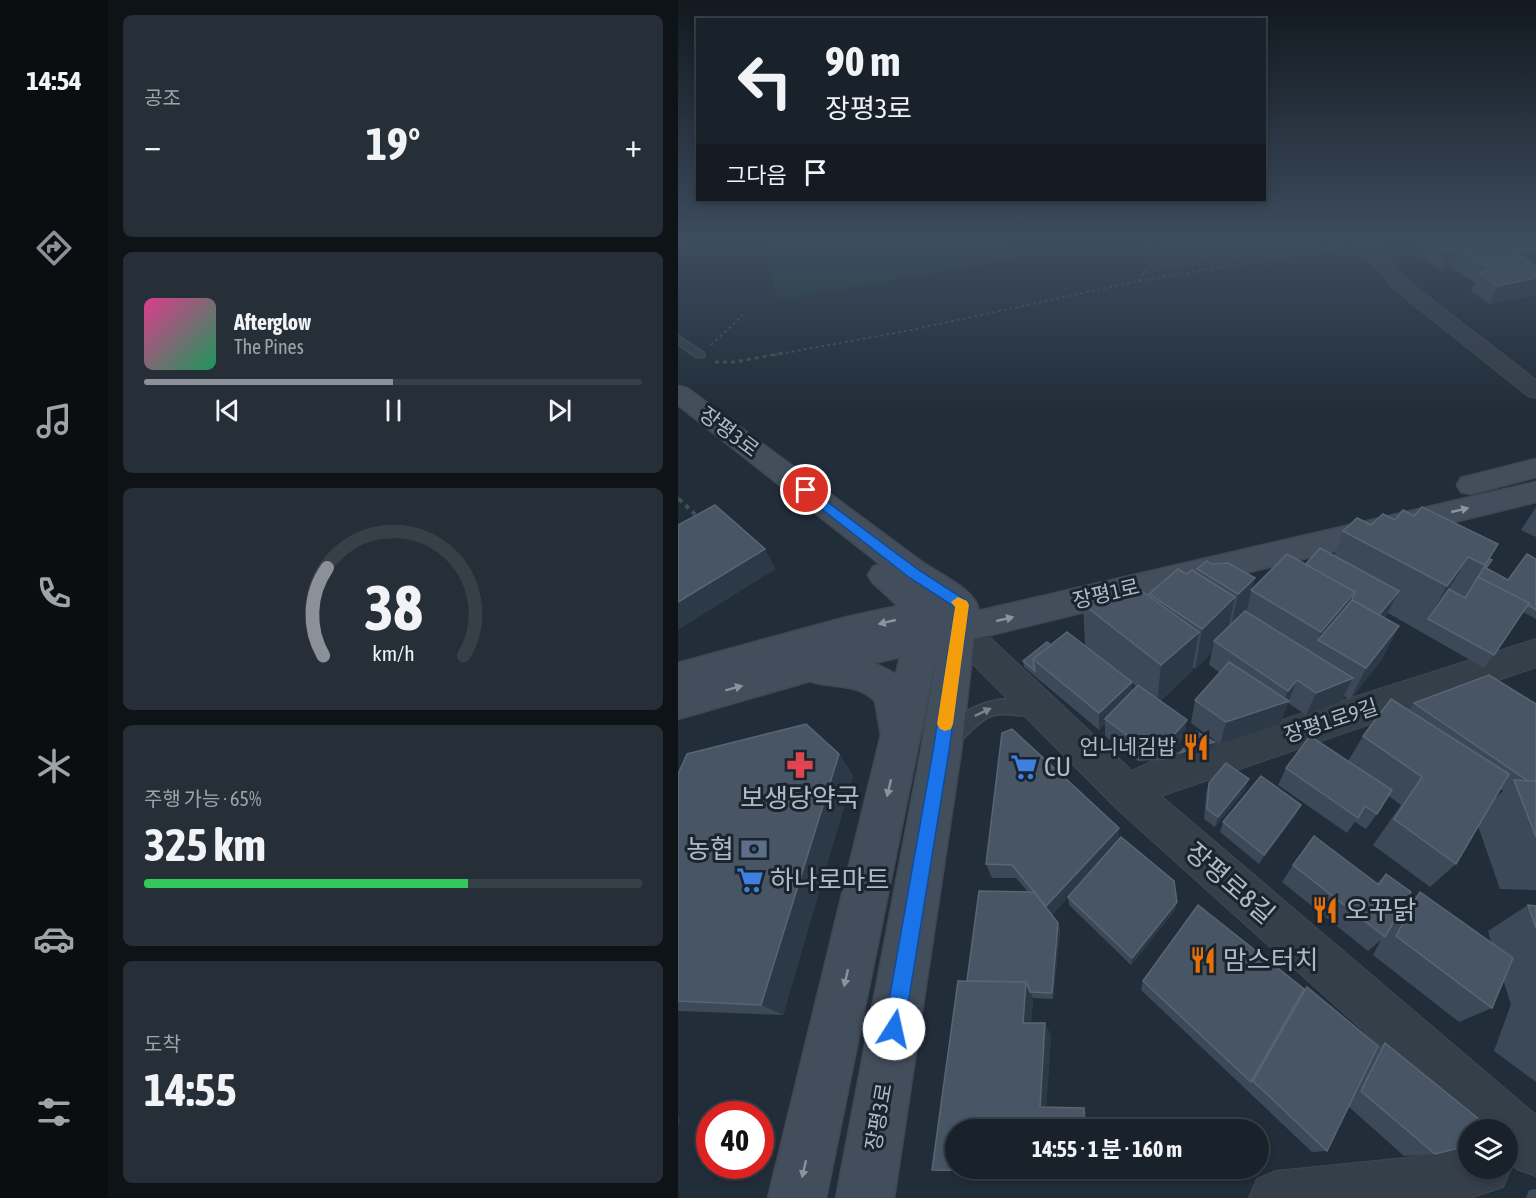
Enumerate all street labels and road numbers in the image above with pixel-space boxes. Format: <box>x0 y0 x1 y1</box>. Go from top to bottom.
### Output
street label: 장평3로 <box>695 401 764 461</box>
street label: 장평1로 <box>1070 574 1142 612</box>
street label: 장평1로9길 <box>1281 694 1381 746</box>
street label: 장평로8길 <box>1179 836 1281 930</box>
street label: 장평3로 <box>860 1081 896 1152</box>

